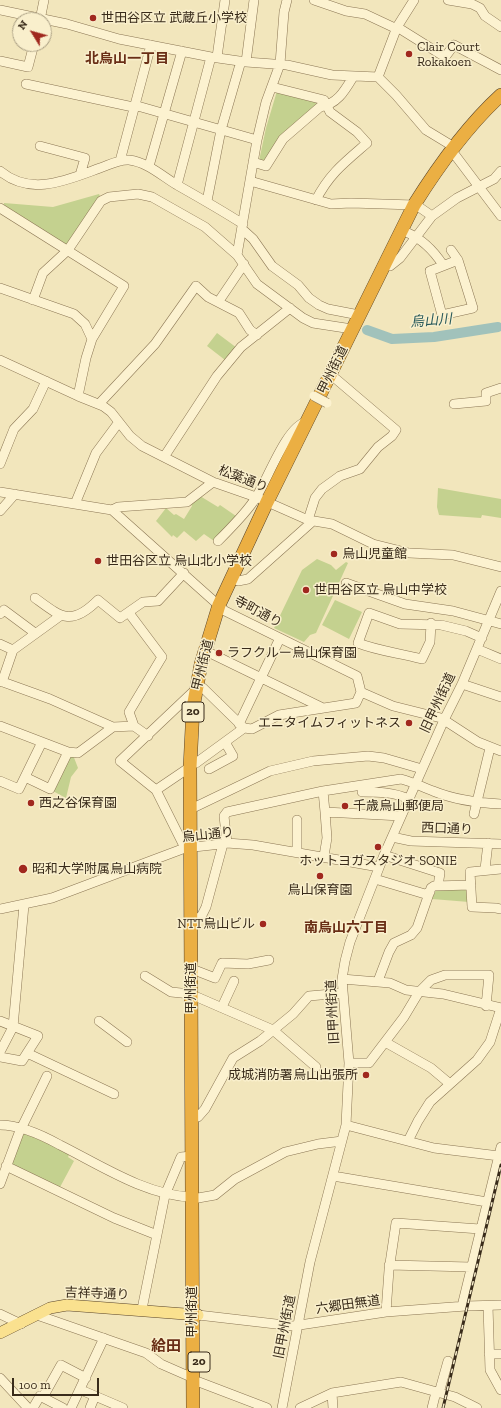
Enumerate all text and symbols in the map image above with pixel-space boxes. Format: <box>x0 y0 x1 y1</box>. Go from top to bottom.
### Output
place label: 世田谷区立 武蔵丘小学校 <box>101 10 247 26</box>
north arrow <box>12 12 52 52</box>
marker: 世田谷区立 武蔵丘小学校 <box>88 13 98 23</box>
text: N <box>15 18 31 32</box>
place label: Clair Court Rokakoen <box>417 39 480 70</box>
marker: Clair Court Rokakoen <box>404 49 414 59</box>
district label: 北烏山一丁目 <box>85 51 169 67</box>
water label: 烏山川 <box>409 311 453 331</box>
street label: 甲州街道 <box>315 343 351 397</box>
street label: 松葉通り <box>216 462 270 496</box>
place label: 烏山児童館 <box>342 546 407 562</box>
marker: 烏山児童館 <box>329 549 339 559</box>
place label: 世田谷区立 烏山北小学校 <box>106 553 252 569</box>
marker: 世田谷区立 烏山北小学校 <box>93 556 103 566</box>
place label: 世田谷区立 烏山中学校 <box>314 582 447 598</box>
marker: 世田谷区立 烏山中学校 <box>301 585 311 595</box>
street label: 寺町通り <box>231 593 285 631</box>
street label: 甲州街道 <box>189 638 217 692</box>
place label: ラフクルー烏山保育園 <box>227 645 357 661</box>
marker: ラフクルー烏山保育園 <box>214 648 224 658</box>
street label: 旧甲州街道 <box>417 670 459 736</box>
road number: 20 <box>182 702 204 722</box>
place label: エニタイムフィットネス <box>258 715 401 731</box>
marker: エニタイムフィットネス <box>404 718 414 728</box>
place label: 西之谷保育園 <box>39 795 117 811</box>
marker: 西之谷保育園 <box>26 798 36 808</box>
place label: 千歳烏山郵便局 <box>353 798 444 814</box>
marker: 千歳烏山郵便局 <box>340 801 350 811</box>
street label: 西口通り <box>421 820 473 838</box>
street label: 烏山通り <box>181 825 235 845</box>
marker: ホットヨガスタジオ SONIE <box>373 842 383 852</box>
place label: ホットヨガスタジオ SONIE <box>299 853 457 869</box>
place label: 昭和大学附属烏山病院 <box>32 861 162 877</box>
marker: 昭和大学附属烏山病院 <box>17 863 29 875</box>
marker: 鳥山保育園 <box>315 871 325 881</box>
place label: 鳥山保育園 <box>288 882 352 898</box>
place label: NTT烏山ビル <box>177 916 255 932</box>
marker: NTT烏山ビル <box>258 919 268 929</box>
district label: 南烏山六丁目 <box>304 920 388 936</box>
street label: 甲州街道 <box>183 962 199 1014</box>
street label: 旧甲州街道 <box>324 979 342 1045</box>
place label: 成城消防署烏山出張所 <box>228 1067 358 1083</box>
marker: 成城消防署烏山出張所 <box>361 1070 371 1080</box>
street label: 吉祥寺通り <box>64 1285 130 1303</box>
street label: 甲州街道 <box>184 1286 200 1338</box>
street label: 六郷田無道 <box>315 1293 381 1317</box>
street label: 旧甲州街道 <box>271 1294 299 1360</box>
district label: 給田 <box>151 1338 181 1356</box>
road number: 20 <box>188 1352 210 1372</box>
scale bar <box>14 1370 101 1396</box>
text: 100 m <box>19 1378 51 1392</box>

